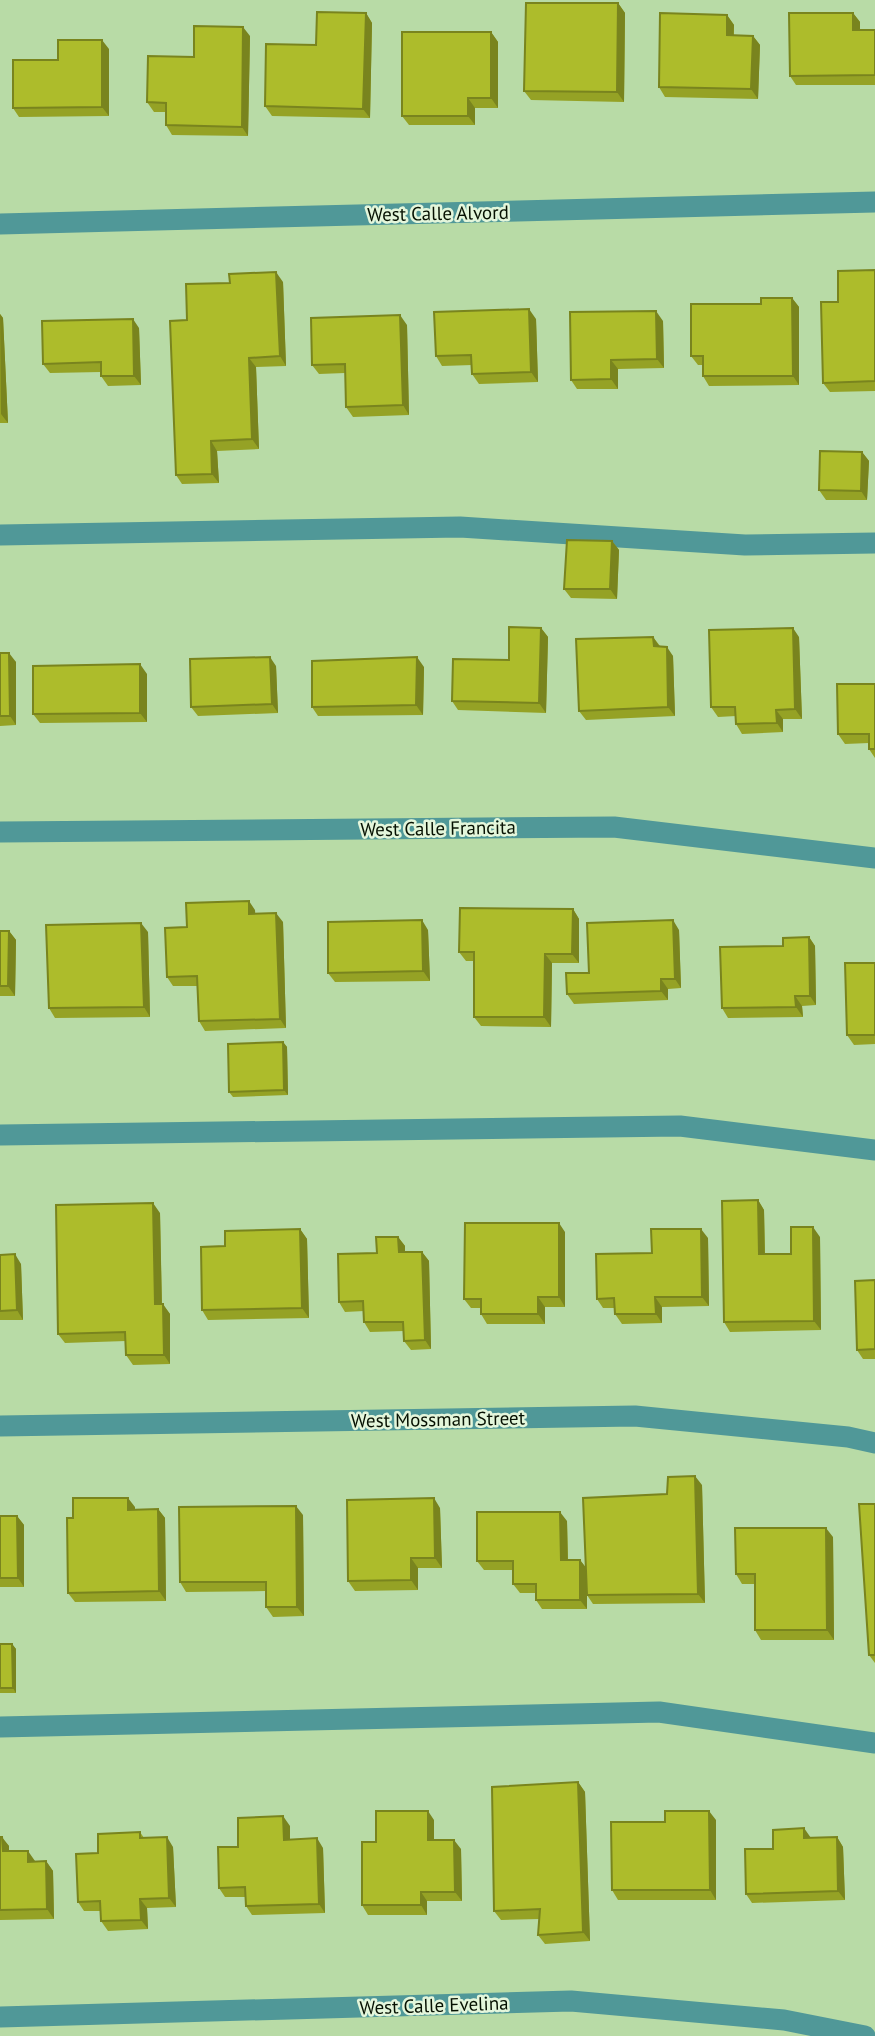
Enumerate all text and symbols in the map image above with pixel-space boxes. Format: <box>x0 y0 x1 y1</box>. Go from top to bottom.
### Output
street label: West Calle Alvord <box>367 200 509 226</box>
street label: West Calle Francita <box>360 815 516 841</box>
street label: West Mossman Street <box>351 1405 526 1433</box>
street label: West Calle Evelina <box>359 1990 509 2020</box>

